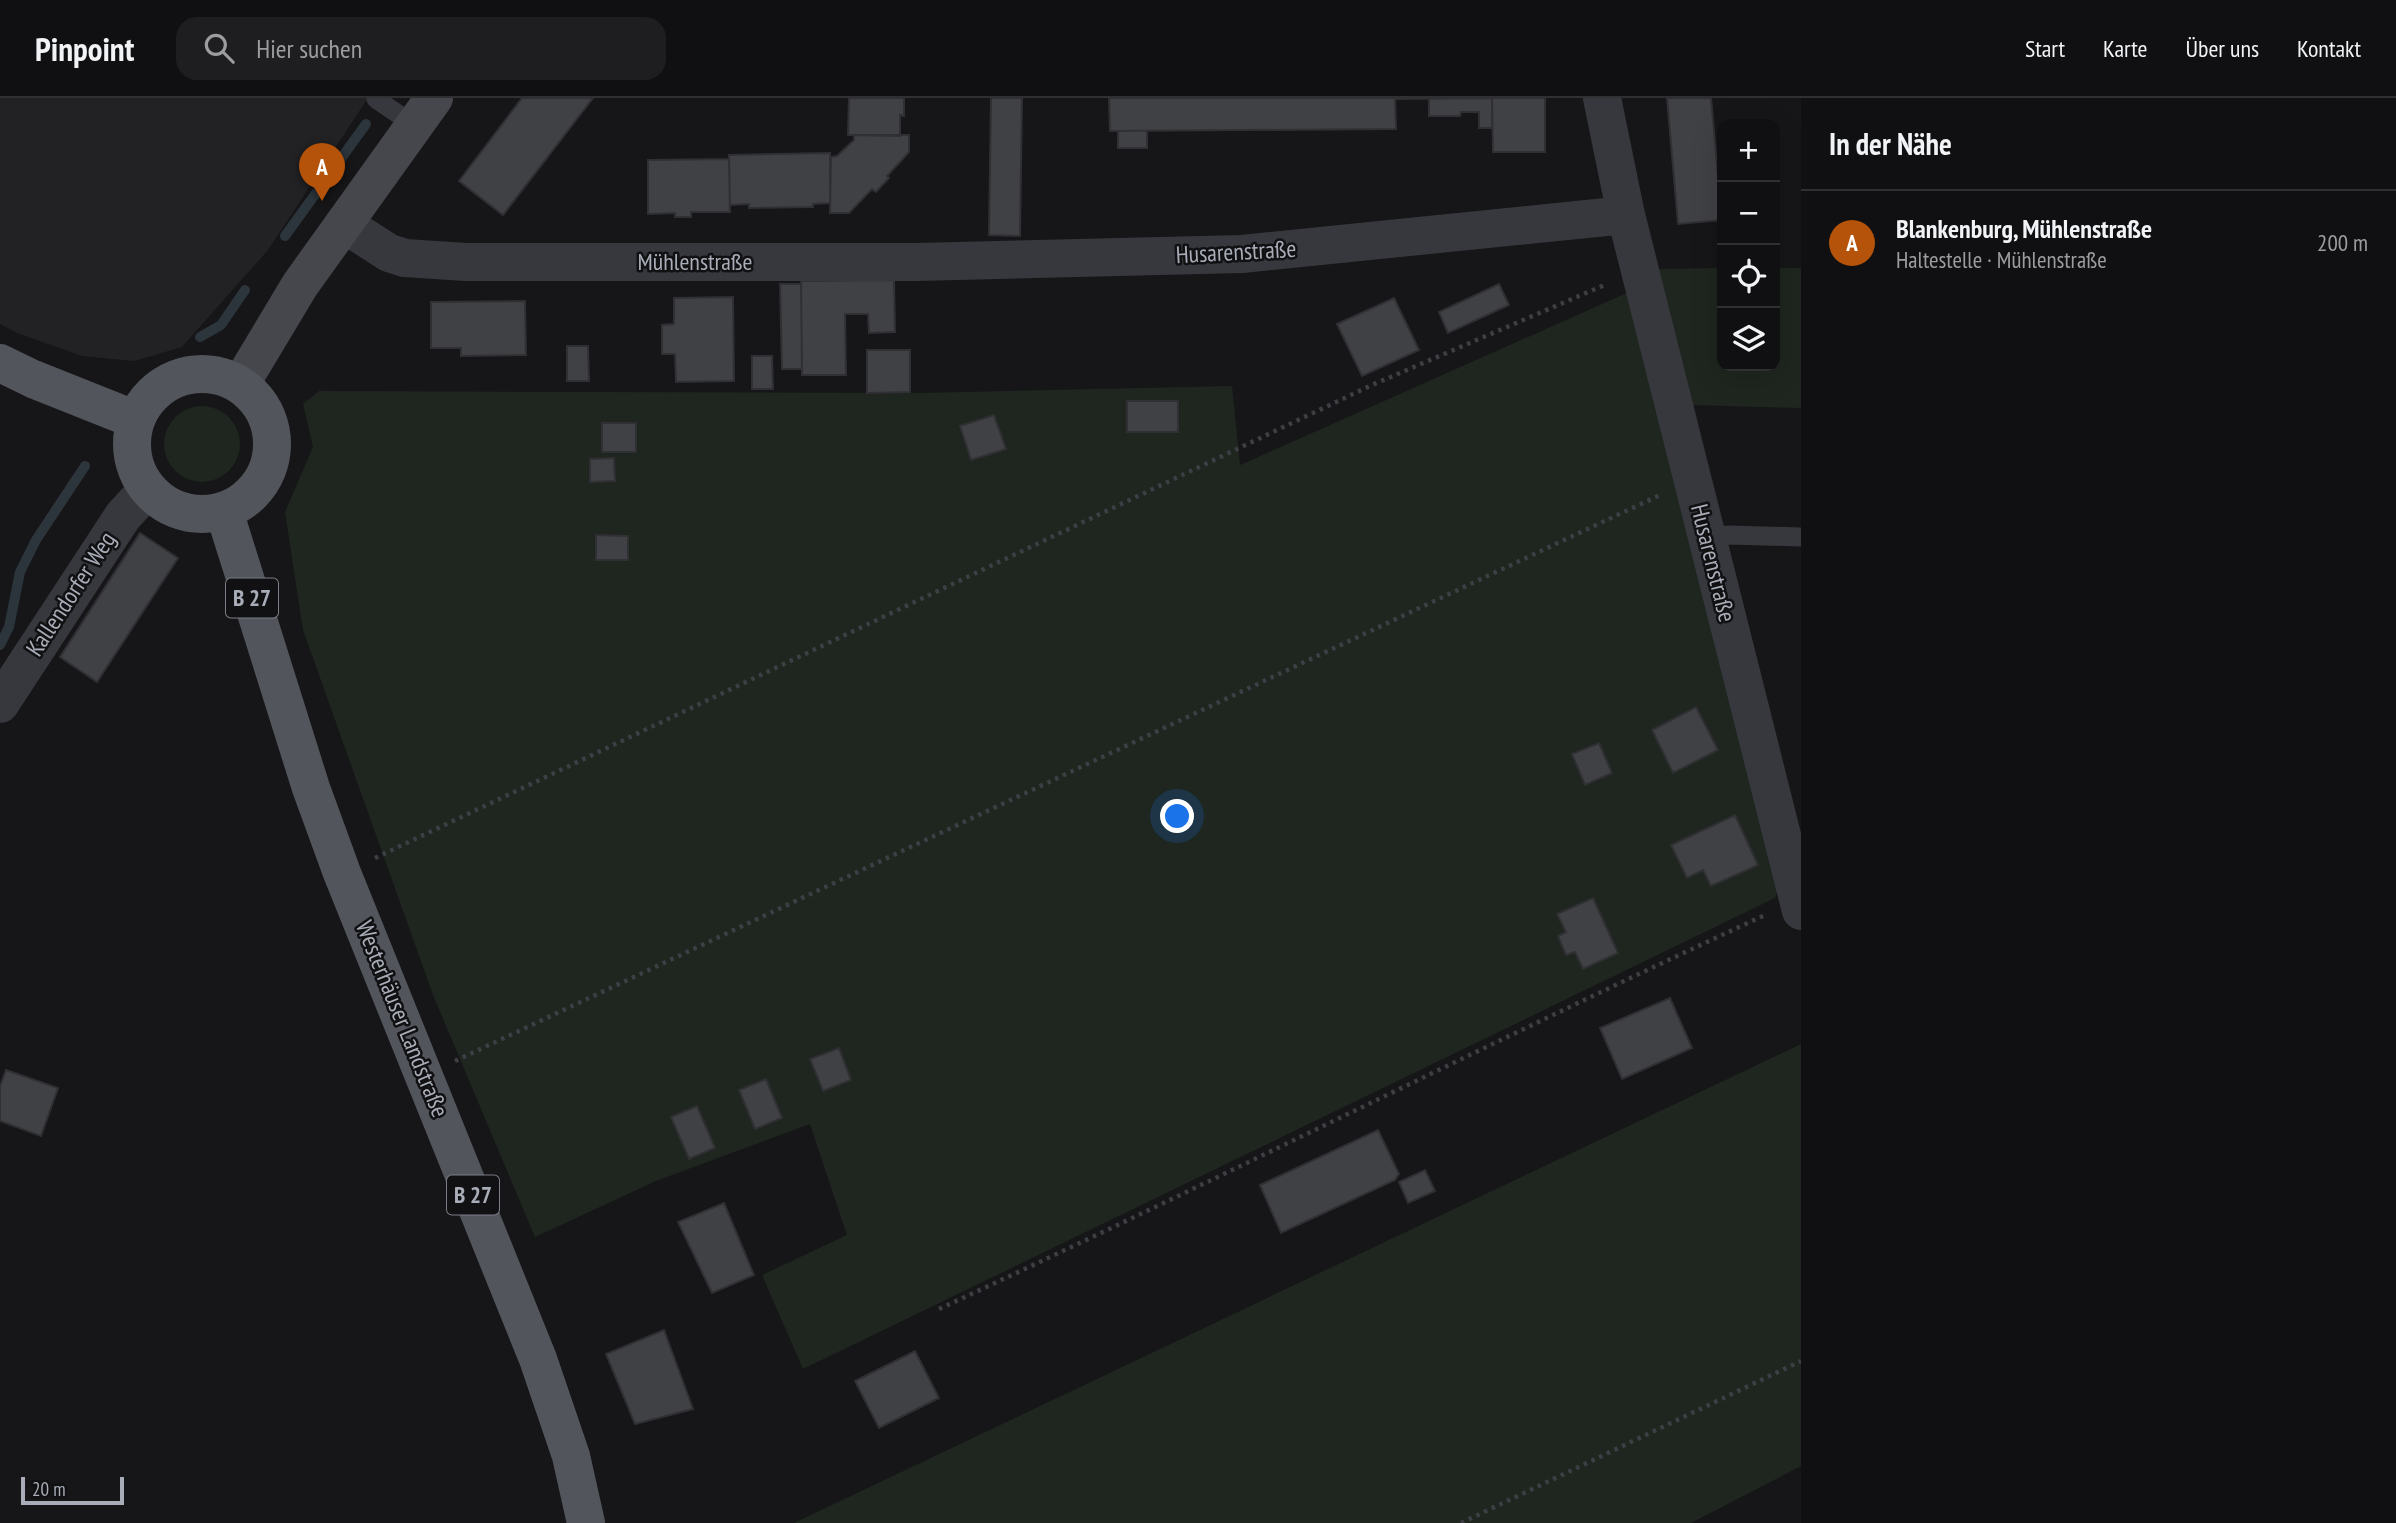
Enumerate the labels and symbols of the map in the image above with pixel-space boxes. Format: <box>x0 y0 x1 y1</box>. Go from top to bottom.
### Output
pin: A <box>299 143 345 201</box>
street label: Husarenstraße <box>1175 233 1297 270</box>
street label: Mühlenstraße <box>638 246 752 277</box>
street label: Husarenstraße <box>1684 501 1743 625</box>
street label: Kallendorfer Weg <box>19 526 122 662</box>
road number: B 27 <box>226 578 278 618</box>
your location <box>1160 799 1194 833</box>
street label: Westerhäuser Landstraße <box>349 916 456 1122</box>
road number: B 27 <box>447 1176 499 1214</box>
scale bar <box>21 1474 124 1506</box>

